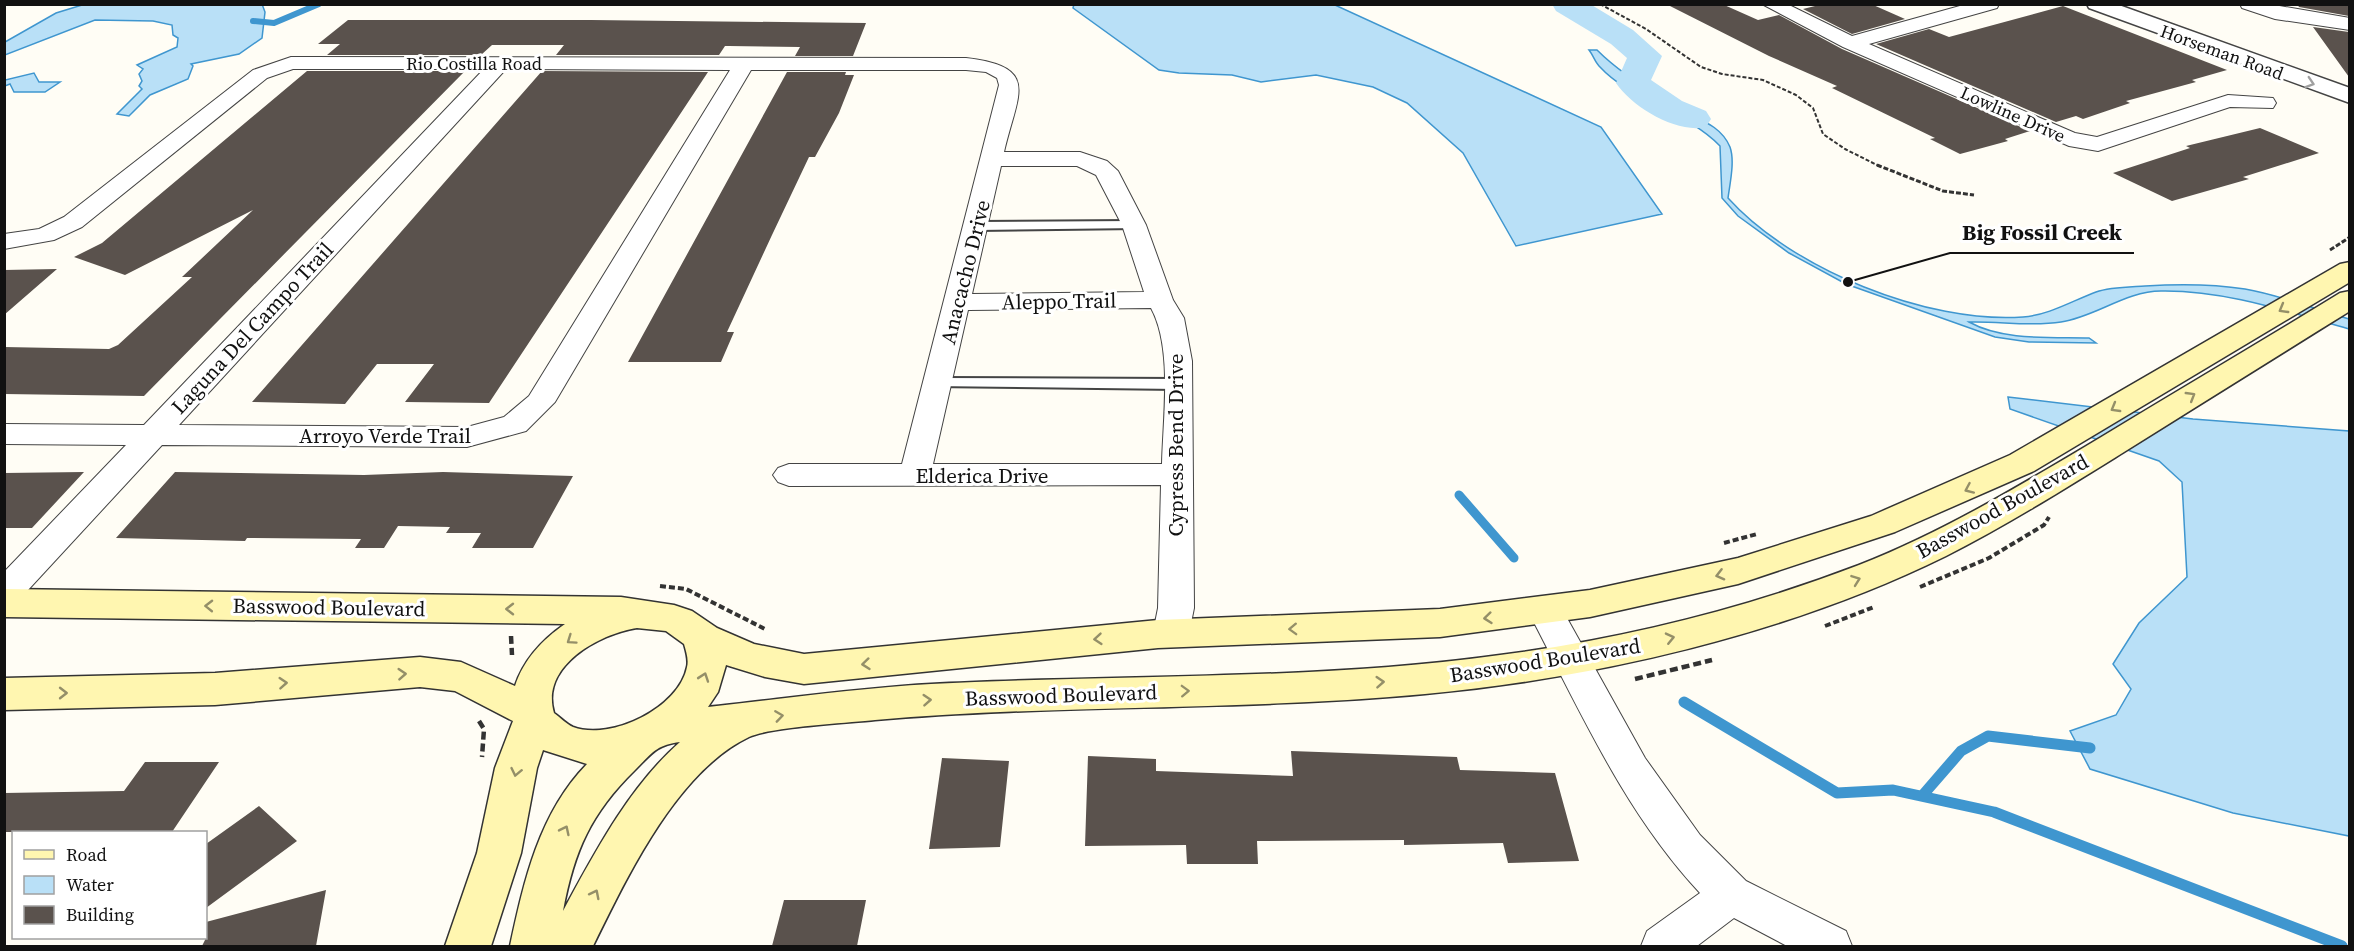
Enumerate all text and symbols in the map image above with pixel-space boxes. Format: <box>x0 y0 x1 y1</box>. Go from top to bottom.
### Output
street label: Horseman Road <box>2157 18 2287 86</box>
street label: Rio Costilla Road <box>406 51 542 76</box>
one-way arrow <box>2304 76 2315 89</box>
street label: Lowline Drive <box>1957 80 2069 148</box>
street label: Anacacho Drive <box>933 197 997 347</box>
callout: Big Fossil Creek <box>1950 213 2134 253</box>
text: Big Fossil Creek <box>1962 217 2123 247</box>
street label: Laguna Del Campo Trail <box>164 236 340 420</box>
street label: Aleppo Trail <box>1001 285 1117 317</box>
one-way arrow <box>2279 302 2289 314</box>
street label: Cypress Bend Drive <box>1161 354 1190 536</box>
one-way arrow <box>2185 392 2195 404</box>
one-way arrow <box>2111 401 2121 412</box>
street label: Arroyo Verde Trail <box>299 421 471 450</box>
street label: Basswood Boulevard <box>1911 447 2093 565</box>
street label: Elderica Drive <box>915 461 1049 490</box>
one-way arrow <box>1965 482 1976 494</box>
one-way arrow <box>1715 568 1725 580</box>
one-way arrow <box>1850 574 1861 587</box>
street label: Basswood Boulevard <box>232 591 426 623</box>
one-way arrow <box>205 600 214 612</box>
one-way arrow <box>506 603 515 615</box>
one-way arrow <box>1483 611 1492 624</box>
one-way arrow <box>1289 623 1298 636</box>
street label: Basswood Boulevard <box>1448 631 1642 689</box>
one-way arrow <box>1094 632 1103 645</box>
one-way arrow <box>1665 632 1675 645</box>
one-way arrow <box>567 633 578 644</box>
one-way arrow <box>862 657 871 670</box>
one-way arrow <box>397 668 406 681</box>
one-way arrow <box>697 672 710 683</box>
one-way arrow <box>1375 676 1384 689</box>
one-way arrow <box>278 677 287 690</box>
street label: Basswood Boulevard <box>964 677 1158 713</box>
one-way arrow <box>1181 685 1190 697</box>
one-way arrow <box>58 687 67 699</box>
one-way arrow <box>923 694 932 707</box>
one-way arrow <box>775 711 784 723</box>
one-way arrow <box>510 767 523 777</box>
one-way arrow <box>557 825 569 836</box>
legend <box>12 831 207 939</box>
text: Road <box>66 842 107 867</box>
text: Water <box>66 872 114 897</box>
one-way arrow <box>588 890 599 901</box>
text: Building <box>66 902 134 927</box>

